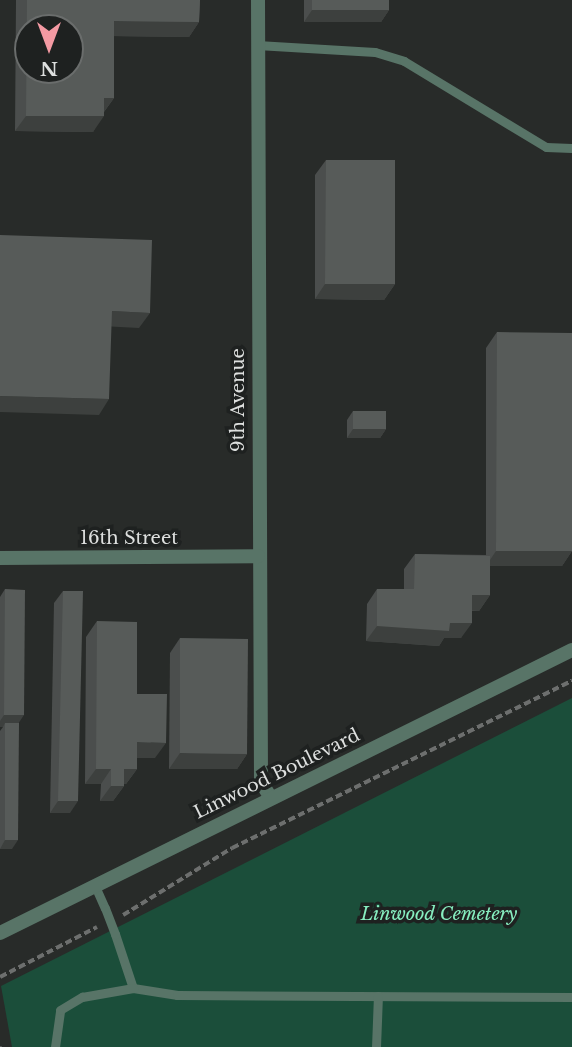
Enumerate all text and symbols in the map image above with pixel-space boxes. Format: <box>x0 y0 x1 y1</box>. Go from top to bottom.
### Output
north arrow <box>14 14 84 84</box>
text: N <box>40 57 58 80</box>
street label: 9th Avenue <box>227 348 249 452</box>
street label: 16th Street <box>80 527 178 549</box>
street label: Linwood Boulevard <box>190 724 364 824</box>
park label: Linwood Cemetery <box>361 903 517 925</box>

